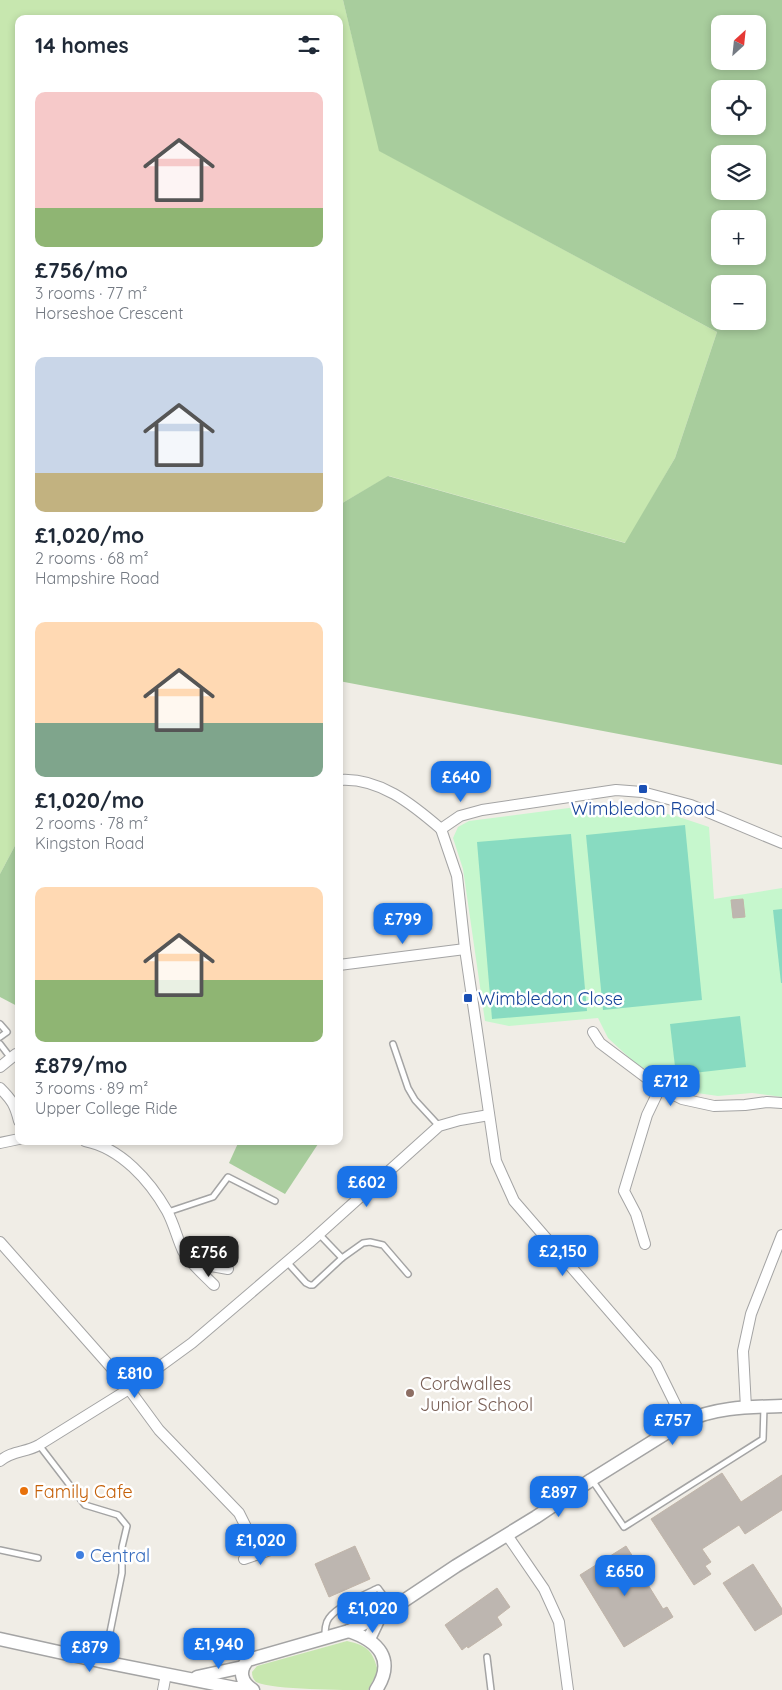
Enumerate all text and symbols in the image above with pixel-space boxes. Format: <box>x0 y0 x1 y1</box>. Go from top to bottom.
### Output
north arrow <box>711 15 766 70</box>
map controls <box>711 15 766 330</box>
icon: filters <box>295 31 323 59</box>
text: 14 homes <box>35 32 129 58</box>
button: locate <box>711 80 766 135</box>
icon: home <box>134 125 224 215</box>
button: layers <box>711 145 766 200</box>
button: + <box>711 210 766 265</box>
text: £756/mo <box>35 257 128 283</box>
button: − <box>711 275 766 330</box>
text: 3 rooms · 77 m² <box>35 283 147 303</box>
text: Horseshoe Crescent <box>35 303 183 323</box>
icon: home <box>134 390 224 480</box>
text: £1,020/mo <box>35 522 144 548</box>
text: 2 rooms · 68 m² <box>35 548 149 568</box>
text: Hampshire Road <box>35 568 159 588</box>
icon: home <box>134 655 224 745</box>
pin: £640 <box>431 760 491 803</box>
text: £640 <box>442 767 480 787</box>
marker: Wimbledon Road <box>637 783 649 795</box>
text: £1,020/mo <box>35 787 144 813</box>
place label: Wimbledon Road <box>571 797 715 820</box>
text: 2 rooms · 78 m² <box>35 813 148 833</box>
text: Kingston Road <box>35 833 144 853</box>
pin: £799 <box>373 902 433 945</box>
text: £799 <box>385 909 421 929</box>
icon: home <box>134 920 224 1010</box>
place label: Wimbledon Close <box>478 987 623 1010</box>
marker: Wimbledon Close <box>462 992 474 1004</box>
text: £879/mo <box>35 1052 127 1078</box>
pin: £712 <box>641 1064 701 1107</box>
text: £712 <box>654 1071 688 1091</box>
text: 3 rooms · 89 m² <box>35 1078 148 1098</box>
text: Upper College Ride <box>35 1098 178 1118</box>
pin: £602 <box>337 1166 397 1208</box>
text: £602 <box>348 1172 386 1192</box>
pin: £2,150 <box>522 1234 604 1277</box>
pin: £756 <box>179 1236 239 1278</box>
text: £2,150 <box>539 1241 587 1261</box>
text: £756 <box>191 1242 227 1262</box>
pin: £810 <box>105 1356 165 1399</box>
text: £810 <box>118 1363 152 1383</box>
place label: Cordwalles Junior School <box>420 1372 533 1416</box>
marker: Cordwalles Junior School <box>404 1387 416 1399</box>
pin: £757 <box>643 1404 703 1446</box>
text: £757 <box>655 1410 691 1430</box>
pin: £897 <box>529 1476 589 1518</box>
place label: Family Cafe <box>34 1480 133 1503</box>
text: £897 <box>541 1482 577 1502</box>
marker: Family Cafe <box>18 1485 30 1497</box>
pin: £1,020 <box>220 1524 302 1566</box>
text: £1,020 <box>236 1530 286 1550</box>
place label: Central <box>90 1544 150 1567</box>
marker: Central <box>74 1549 86 1561</box>
pin: £650 <box>595 1554 655 1597</box>
text: £650 <box>606 1561 644 1581</box>
pin: £1,020 <box>332 1592 414 1634</box>
text: £1,020 <box>348 1598 398 1618</box>
pin: £1,940 <box>178 1628 260 1670</box>
pin: £879 <box>60 1630 120 1673</box>
text: £1,940 <box>195 1634 243 1654</box>
text: £879 <box>72 1637 108 1657</box>

